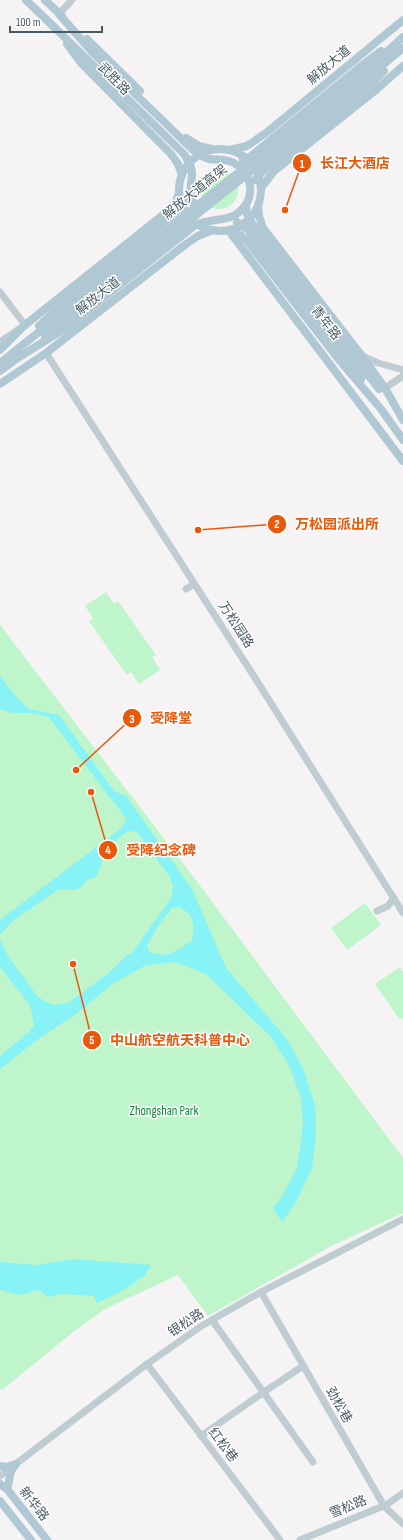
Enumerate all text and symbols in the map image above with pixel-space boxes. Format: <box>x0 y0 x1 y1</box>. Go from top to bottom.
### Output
scale bar <box>10 8 102 34</box>
text: 100 m <box>16 15 41 30</box>
street label: 解放大道 <box>304 42 354 88</box>
street label: 武胜路 <box>95 59 133 99</box>
callout: 长江大酒店 <box>292 150 398 176</box>
text: 长江大酒店 <box>320 155 390 172</box>
text: 1 <box>300 157 305 172</box>
street label: 解放大道高架 <box>160 161 230 223</box>
street label: 解放大道 <box>73 274 123 318</box>
street label: 青年路 <box>308 303 344 343</box>
callout: 万松园派出所 <box>267 511 387 537</box>
text: 万松园派出所 <box>295 516 379 533</box>
text: 2 <box>274 517 280 532</box>
street label: 万松园路 <box>215 599 257 651</box>
callout: 受降堂 <box>122 705 200 731</box>
text: 受降堂 <box>150 710 192 727</box>
text: 3 <box>129 712 135 727</box>
callout: 受降纪念碑 <box>98 837 204 863</box>
text: 受降纪念碑 <box>126 842 196 859</box>
text: 4 <box>105 843 111 858</box>
callout: 中山航空航天科普中心 <box>82 1027 258 1053</box>
text: 中山航空航天科普中心 <box>110 1032 250 1049</box>
text: 5 <box>89 1033 95 1048</box>
park label: Zhongshan Park <box>130 1103 199 1119</box>
street label: 银松路 <box>165 1306 207 1340</box>
street label: 劲松巷 <box>322 1384 356 1426</box>
street label: 红松巷 <box>205 1425 241 1465</box>
street label: 新华路 <box>16 1484 52 1524</box>
street label: 雪松路 <box>327 1492 369 1522</box>

